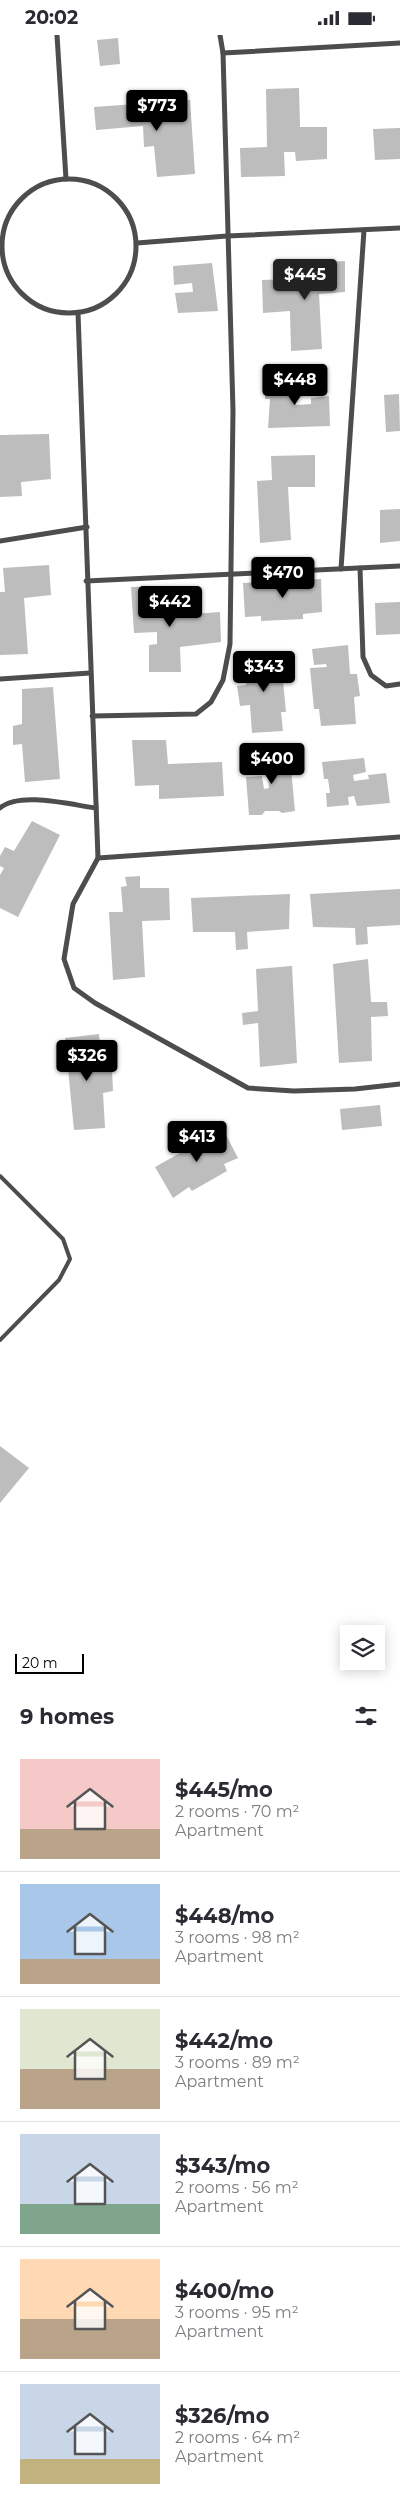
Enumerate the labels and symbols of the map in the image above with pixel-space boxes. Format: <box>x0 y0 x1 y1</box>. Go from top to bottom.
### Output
pin: $773 <box>127 89 187 132</box>
pin: $445 <box>275 259 335 301</box>
pin: $448 <box>265 363 325 406</box>
pin: $470 <box>253 557 313 599</box>
pin: $442 <box>140 585 200 628</box>
pin: $343 <box>234 651 294 693</box>
pin: $400 <box>242 743 302 785</box>
pin: $326 <box>57 1039 117 1082</box>
pin: $413 <box>167 1121 227 1163</box>
scale bar <box>15 1651 84 1674</box>

